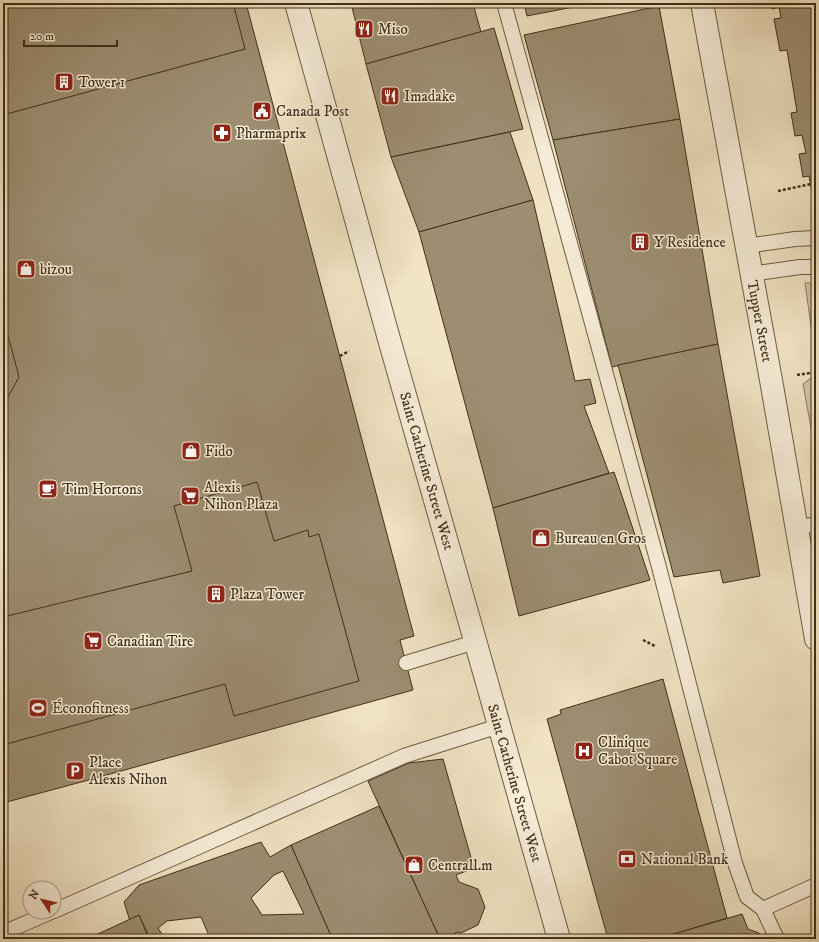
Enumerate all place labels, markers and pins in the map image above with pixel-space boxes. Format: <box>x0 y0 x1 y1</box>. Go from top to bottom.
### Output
restaurant icon: Miso <box>353 18 375 40</box>
place label: Miso <box>378 20 408 39</box>
building icon: Tower 1 <box>53 71 75 93</box>
place label: Tower 1 <box>78 73 125 92</box>
restaurant icon: Imadake <box>379 85 401 107</box>
place label: Imadake <box>404 87 455 106</box>
public building icon: Canada Post <box>251 100 273 122</box>
place label: Canada Post <box>276 102 349 121</box>
pharmacy icon: Pharmaprix <box>211 122 233 144</box>
place label: Pharmaprix <box>236 124 307 143</box>
building icon: Y Residence <box>629 231 651 253</box>
place label: Y Residence <box>654 233 726 252</box>
shop icon: bizou <box>15 258 37 280</box>
place label: bizou <box>40 260 72 279</box>
shop icon: Fido <box>180 440 202 462</box>
place label: Fido <box>205 442 233 461</box>
cafe icon: Tim Hortons <box>37 478 59 500</box>
place label: Alexis Nihon Plaza <box>204 478 279 514</box>
place label: Tim Hortons <box>62 480 142 499</box>
supermarket icon: Alexis Nihon Plaza <box>179 485 201 507</box>
shop icon: Bureau en Gros <box>530 527 552 549</box>
place label: Bureau en Gros <box>555 529 646 548</box>
building icon: Plaza Tower <box>205 583 227 605</box>
place label: Plaza Tower <box>230 585 304 604</box>
supermarket icon: Canadian Tire <box>82 630 104 652</box>
place label: Canadian Tire <box>107 632 193 651</box>
sports icon: Éconofitness <box>27 697 49 719</box>
place label: Éconofitness <box>52 699 129 718</box>
place label: Clinique Cabot Square <box>598 733 677 769</box>
hospital icon: Clinique Cabot Square <box>573 740 595 762</box>
place label: Place Alexis Nihon <box>89 753 168 789</box>
parking icon: Place Alexis Nihon <box>64 760 86 782</box>
bank icon: National Bank <box>616 848 638 870</box>
place label: National Bank <box>641 850 729 869</box>
shop icon: Centrall.m <box>403 854 425 876</box>
place label: Centrall.m <box>428 856 493 875</box>

